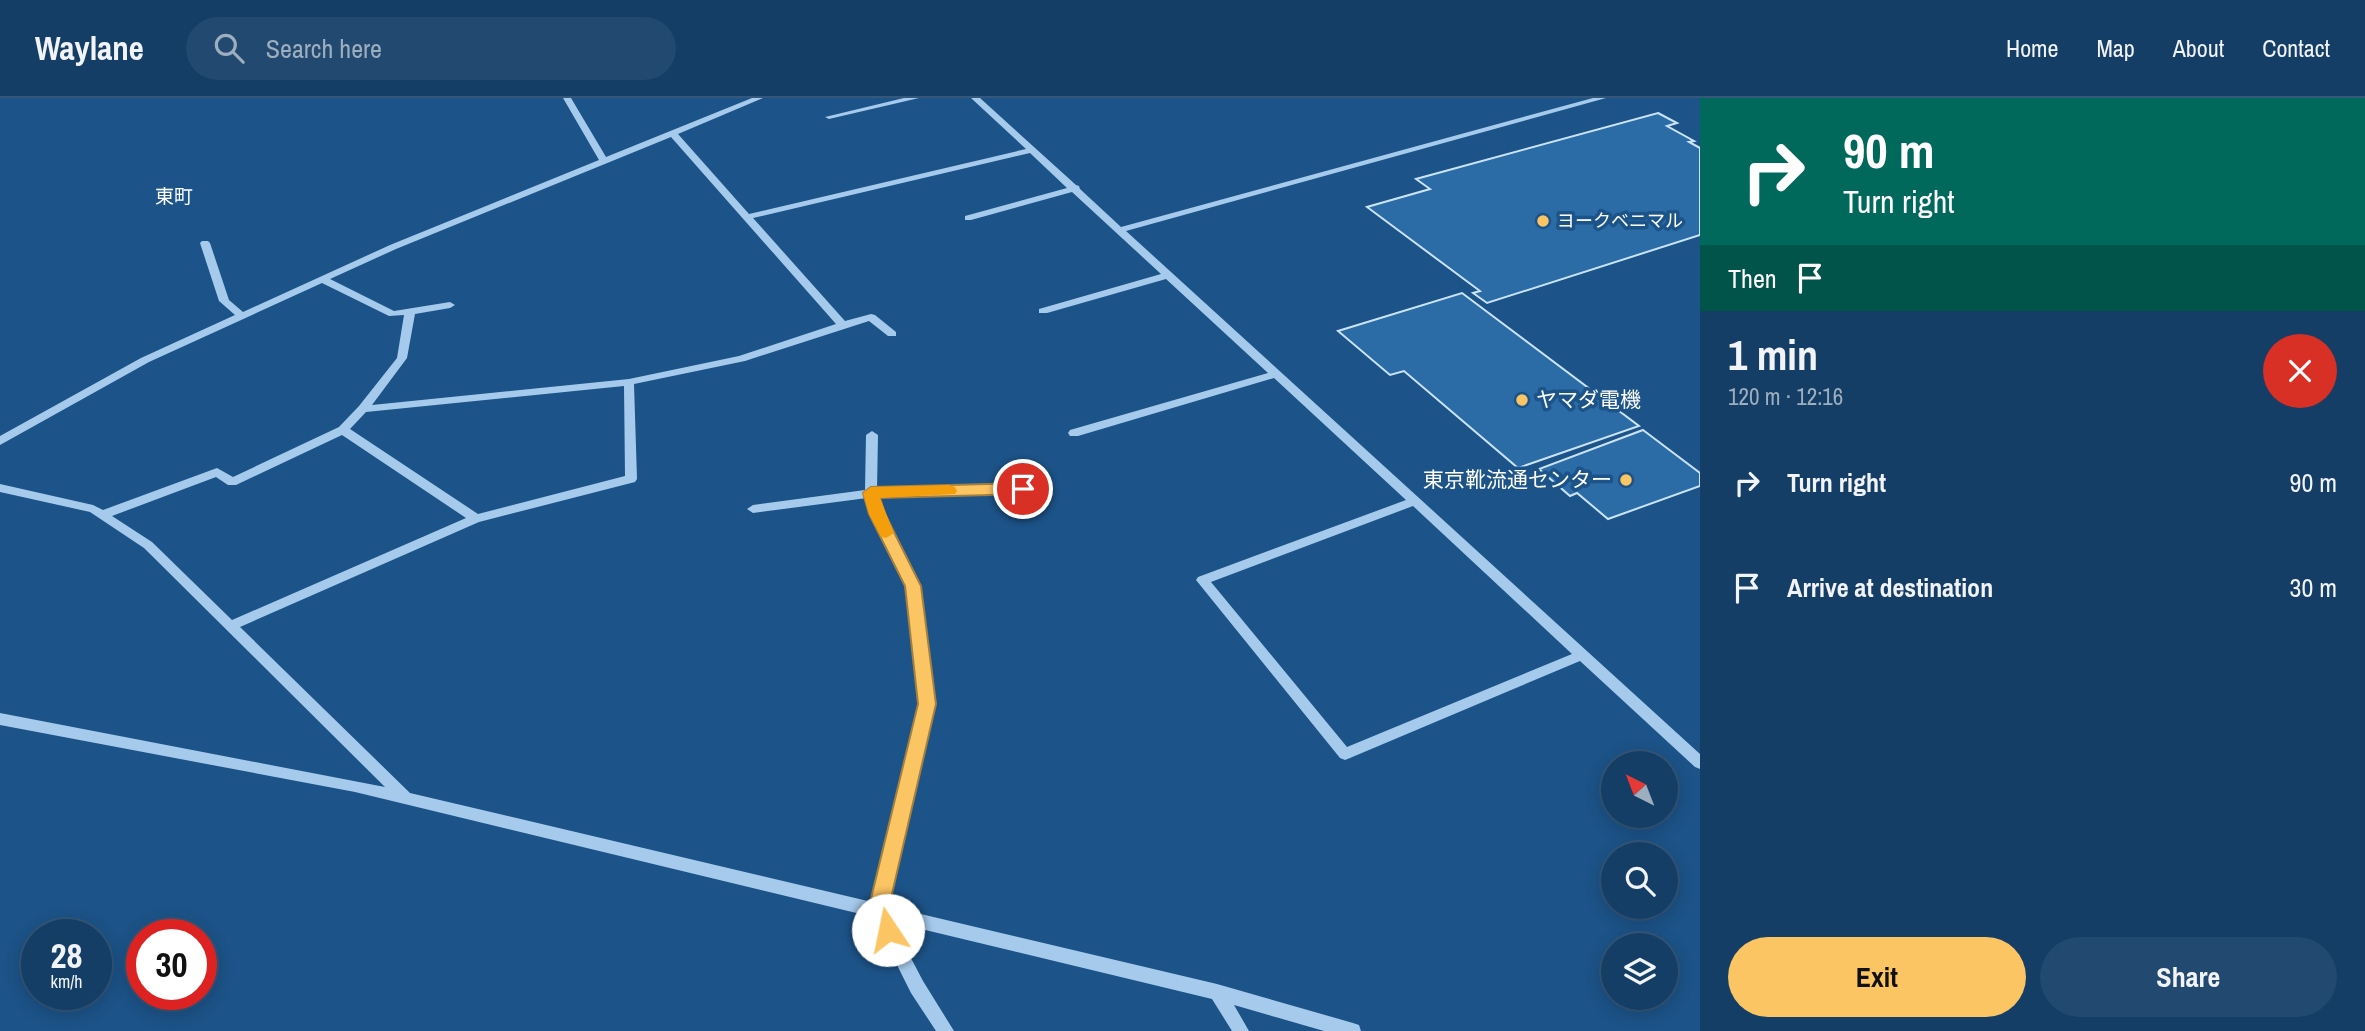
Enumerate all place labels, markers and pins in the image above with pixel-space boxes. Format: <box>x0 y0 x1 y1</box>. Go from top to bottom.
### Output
place label: ヨークベニマル <box>1557 208 1683 233</box>
marker: ヨークベニマル <box>1535 213 1551 229</box>
place label: ヤマダ電機 <box>1536 385 1641 414</box>
marker: ヤマダ電機 <box>1514 392 1530 408</box>
pin <box>993 459 1053 519</box>
place label: 東京靴流通センター <box>1423 465 1612 494</box>
marker: 東京靴流通センター <box>1618 472 1634 488</box>

